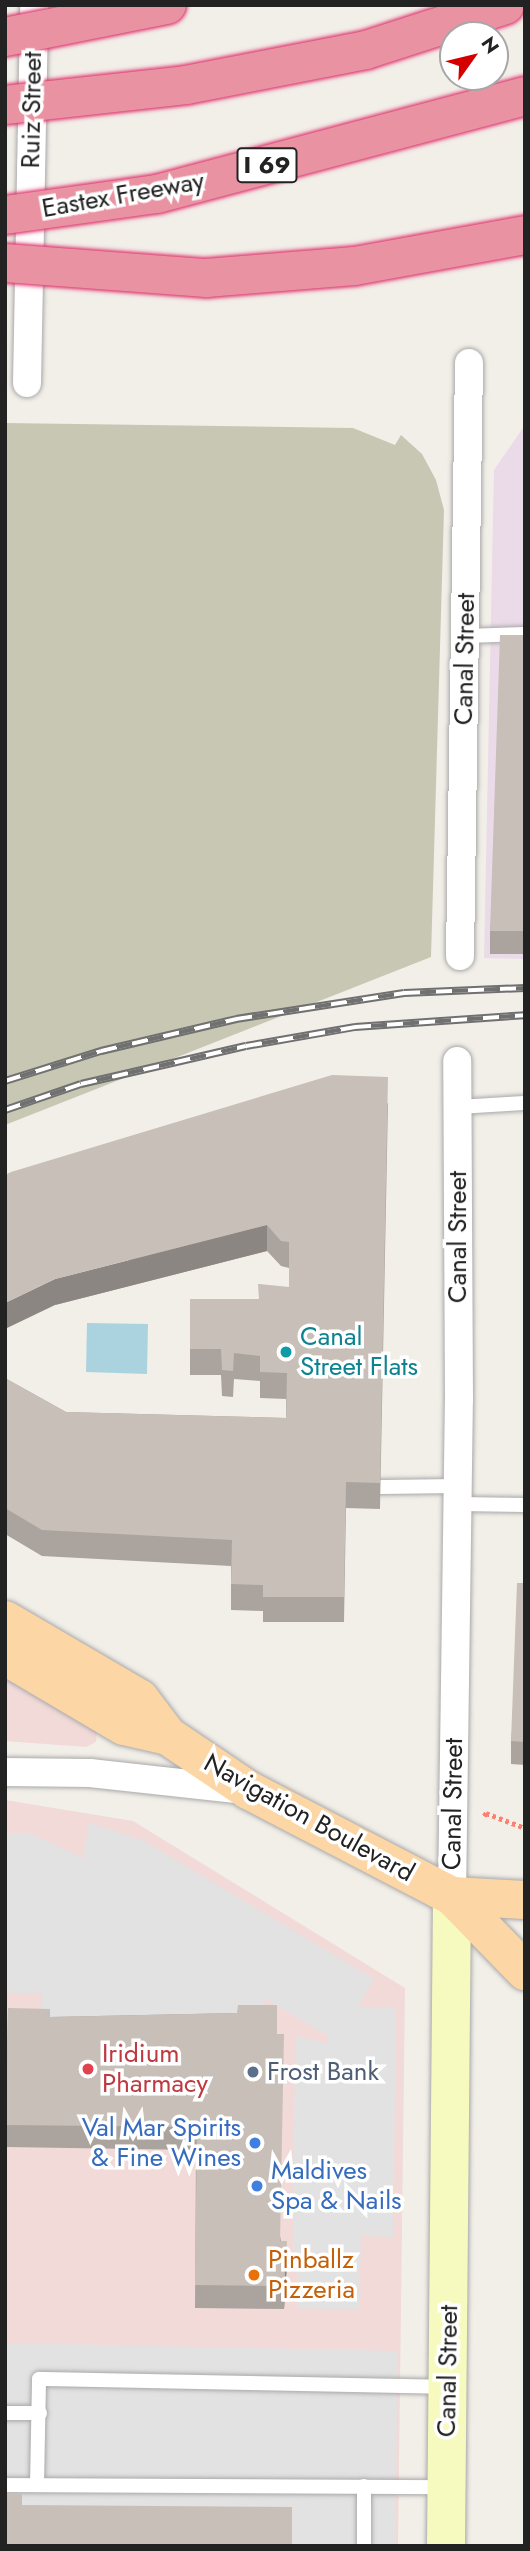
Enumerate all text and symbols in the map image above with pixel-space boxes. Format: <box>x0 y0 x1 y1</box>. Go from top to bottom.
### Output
north arrow <box>439 21 509 91</box>
text: N <box>475 31 506 59</box>
street label: Ruiz Street <box>15 51 49 169</box>
road number: I 69 <box>236 145 298 186</box>
street label: Eastex Freeway <box>39 165 207 225</box>
street label: Canal Street <box>448 593 482 725</box>
street label: Canal Street <box>442 1171 474 1303</box>
place label: Canal Street Flats <box>300 1321 418 1382</box>
marker: Canal Street Flats <box>278 1344 294 1360</box>
street label: Canal Street <box>436 1738 470 1870</box>
street label: Navigation Boulevard <box>198 1747 420 1889</box>
place label: Iridium Pharmacy <box>102 2038 208 2100</box>
place label: Frost Bank <box>267 2056 379 2088</box>
marker: Iridium Pharmacy <box>80 2061 96 2077</box>
marker: Frost Bank <box>245 2064 261 2080</box>
place label: Val Mar Spirits & Fine Wines <box>82 2112 241 2174</box>
marker: Val Mar Spirits & Fine Wines <box>247 2135 263 2151</box>
place label: Maldives Spa & Nails <box>271 2155 402 2216</box>
marker: Maldives Spa & Nails <box>249 2178 265 2194</box>
place label: Pinballz Pizzeria <box>268 2244 355 2306</box>
marker: Pinballz Pizzeria <box>246 2267 262 2283</box>
street label: Canal Street <box>431 2305 465 2437</box>

